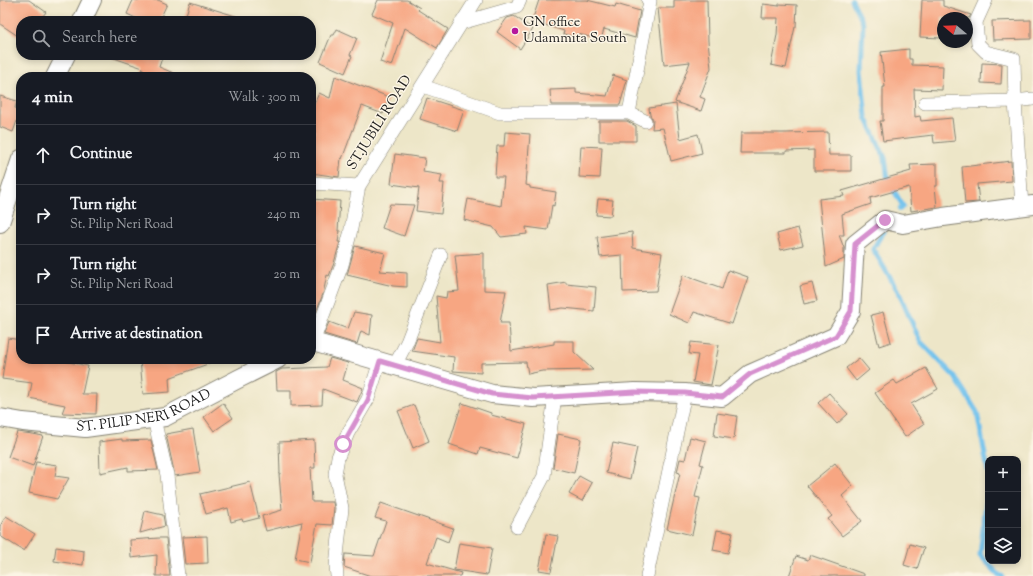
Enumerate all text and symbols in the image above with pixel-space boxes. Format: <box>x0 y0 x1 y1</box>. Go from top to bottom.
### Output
north arrow <box>937 12 973 48</box>
place label: GN office Udammita South <box>523 13 627 49</box>
search box <box>16 16 316 60</box>
marker: GN office Udammita South <box>510 26 520 36</box>
icon: search <box>30 27 52 49</box>
text: Search here <box>62 28 137 49</box>
street label: ST.JUBILI ROAD <box>343 72 417 174</box>
text: 4 min <box>32 86 73 110</box>
text: Walk · 300 m <box>228 89 300 107</box>
icon: ahead <box>32 144 54 166</box>
text: Continue <box>70 144 132 165</box>
text: 40 m <box>273 146 300 164</box>
text: Turn right <box>70 195 136 216</box>
icon: right <box>32 204 54 226</box>
text: 240 m <box>267 206 300 224</box>
route end <box>876 211 894 229</box>
text: St. Pilip Neri Road <box>70 216 173 234</box>
text: Turn right <box>70 255 136 276</box>
icon: right <box>32 264 54 286</box>
text: 20 m <box>274 266 300 284</box>
text: St. Pilip Neri Road <box>70 276 173 294</box>
icon: arrive <box>32 324 54 346</box>
text: Arrive at destination <box>70 324 203 345</box>
street label: ST. PILIP NERI ROAD <box>75 385 215 438</box>
route start <box>334 435 352 453</box>
map controls <box>985 456 1021 564</box>
button: + <box>985 456 1021 492</box>
button: − <box>985 492 1021 528</box>
button: layers <box>985 528 1021 564</box>

